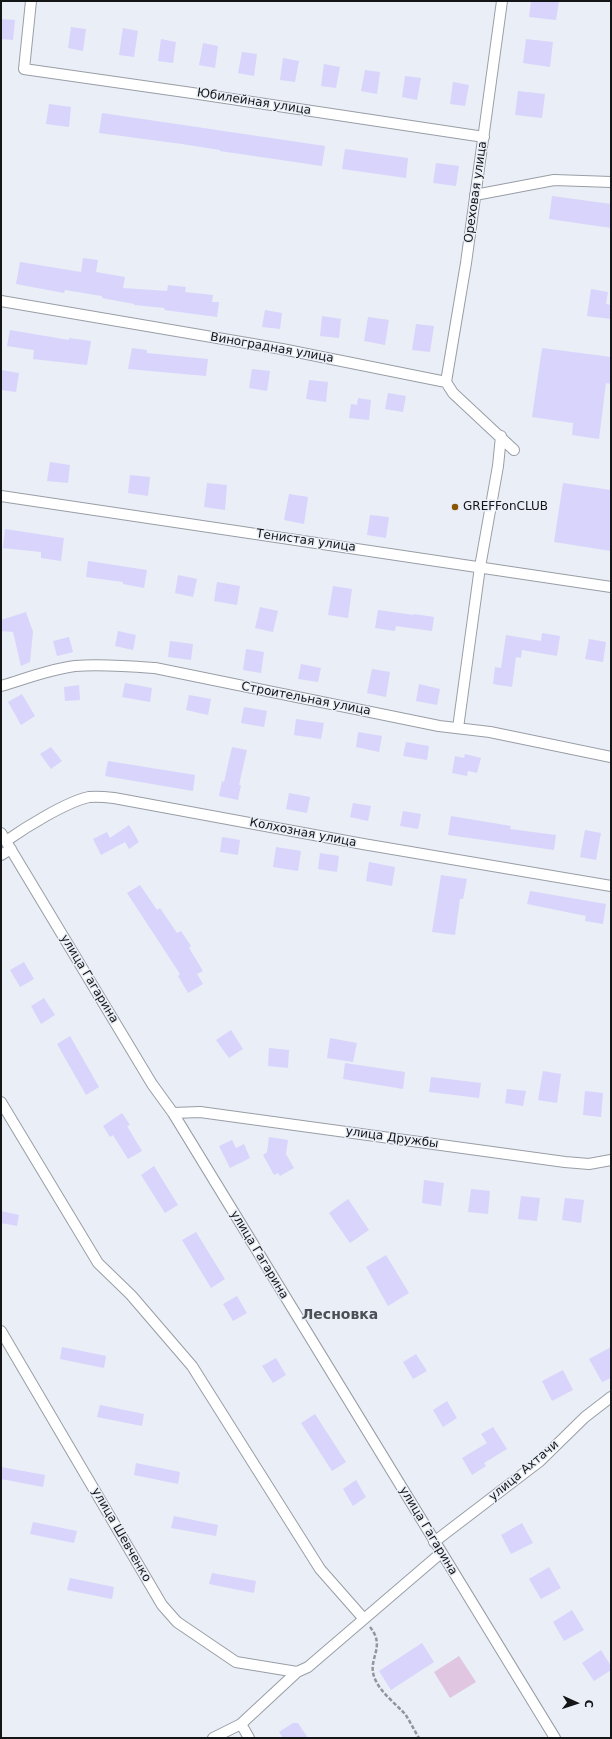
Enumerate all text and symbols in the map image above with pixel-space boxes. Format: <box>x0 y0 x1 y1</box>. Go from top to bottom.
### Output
street label: Юбилейная улица <box>196 86 312 118</box>
street label: Ореховая улица <box>462 140 490 244</box>
street label: Виноградная улица <box>209 330 335 366</box>
place label: GREFFonCLUB <box>463 500 548 514</box>
marker: GREFFonCLUB <box>450 502 460 512</box>
street label: Тенистая улица <box>255 527 357 555</box>
street label: Строительная улица <box>240 679 372 719</box>
street label: Колхозная улица <box>248 816 358 850</box>
street label: улица Гагарина <box>57 932 121 1026</box>
street label: улица Дружбы <box>345 1124 439 1152</box>
street label: улица Гагарина <box>227 1208 291 1302</box>
district label: Лесновка <box>302 1307 378 1323</box>
street label: улица Ахтачи <box>486 1438 562 1504</box>
street label: улица Гагарина <box>396 1484 460 1578</box>
street label: улица Шевченко <box>88 1485 154 1585</box>
north arrow <box>556 1683 596 1723</box>
text: С <box>582 1699 595 1708</box>

